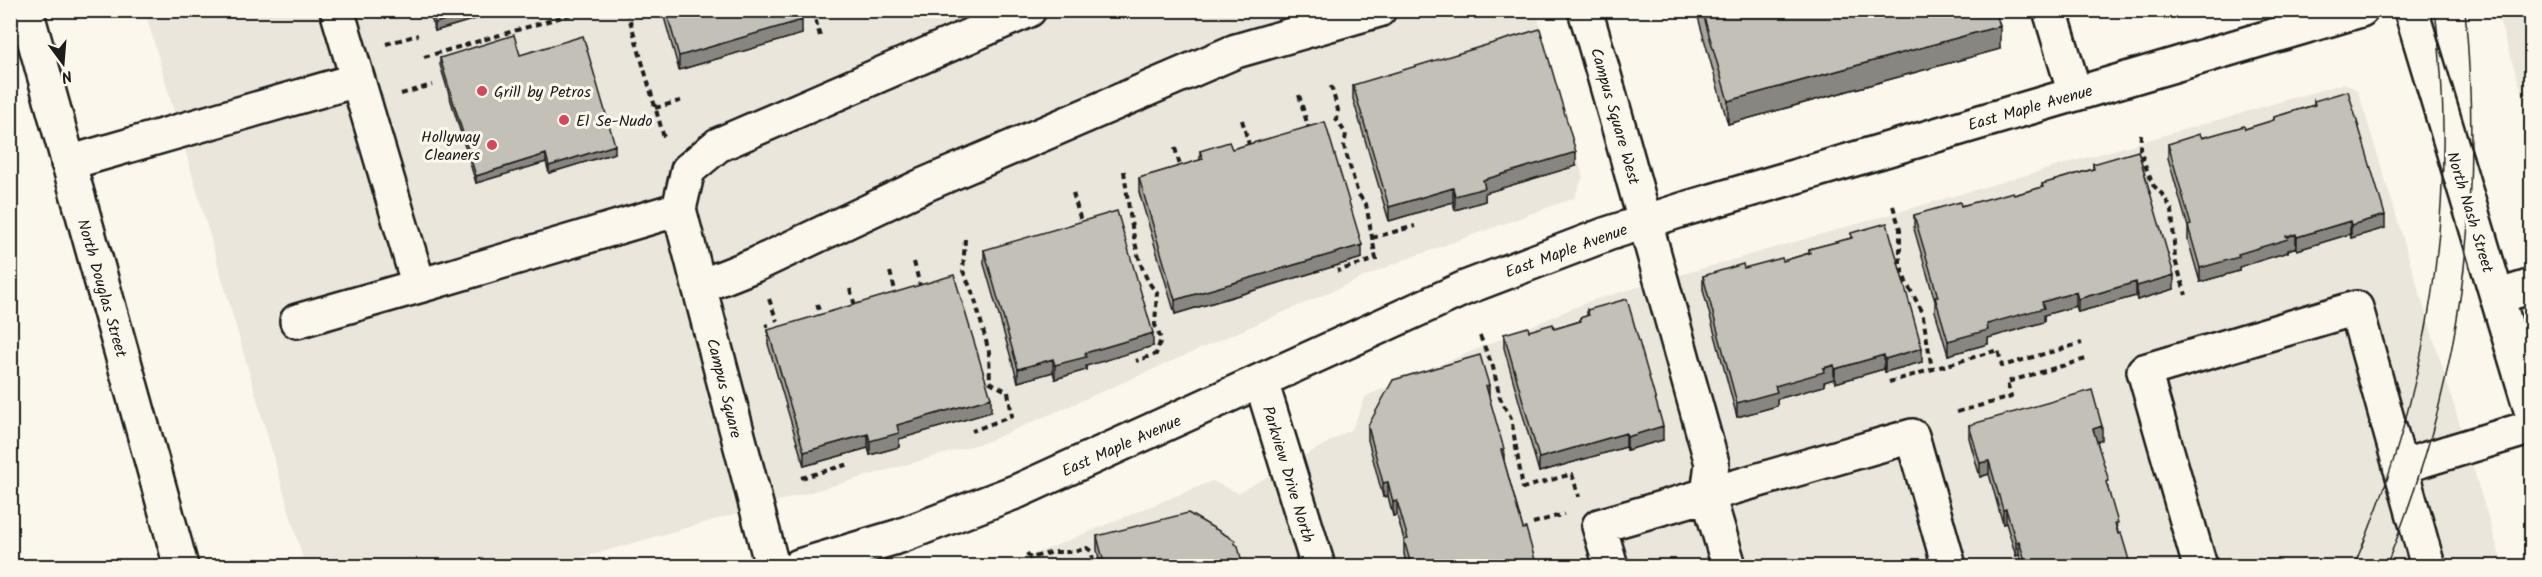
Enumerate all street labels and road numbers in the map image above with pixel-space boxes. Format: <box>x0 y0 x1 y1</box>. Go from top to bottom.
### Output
street label: Campus Square West <box>1583 45 1646 189</box>
street label: East Maple Avenue <box>1965 79 2096 138</box>
street label: North Nash Street <box>2439 149 2500 277</box>
street label: North Douglas Street <box>70 216 133 361</box>
street label: East Maple Avenue <box>1502 218 1631 285</box>
street label: Campus Square <box>699 336 748 441</box>
street label: Parkview Drive North <box>1255 403 1320 546</box>
street label: East Maple Avenue <box>1058 409 1185 484</box>

